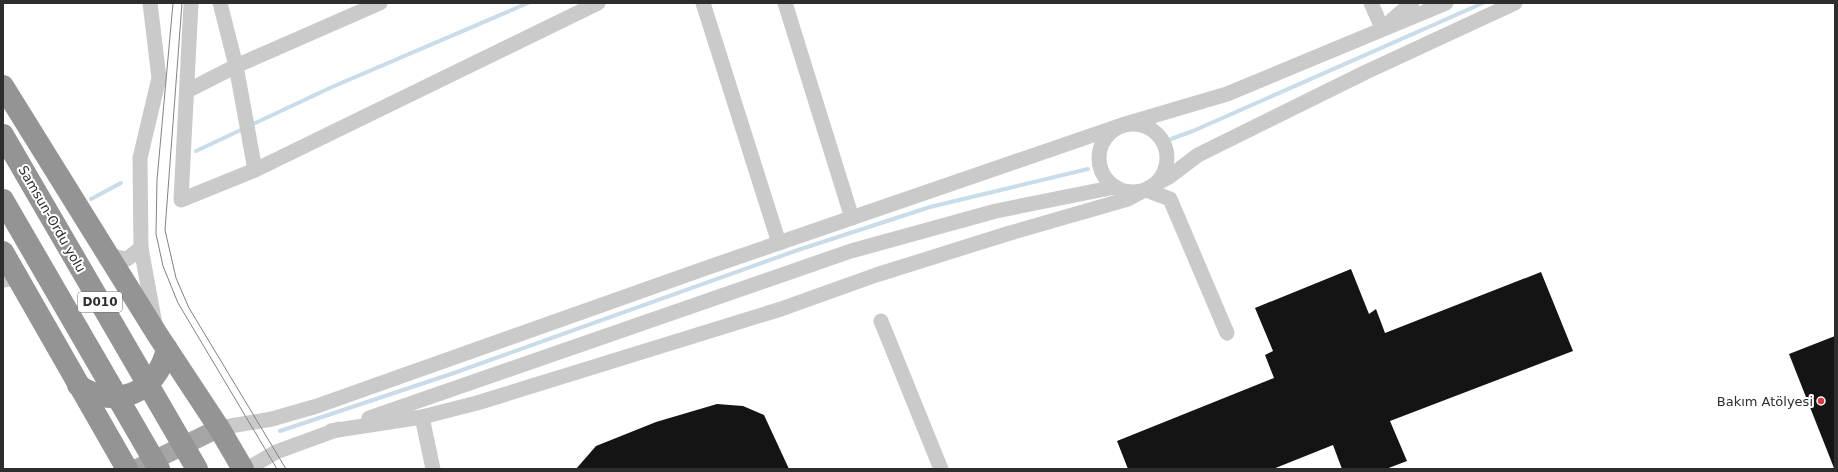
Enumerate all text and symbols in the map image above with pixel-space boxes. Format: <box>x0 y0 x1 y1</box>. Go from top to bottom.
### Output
street label: Samsun-Ordu yolu <box>15 163 89 275</box>
road number: D010 <box>78 292 122 312</box>
place label: Bakım Atölyesi <box>1717 394 1813 409</box>
marker: Bakım Atölyesi <box>1816 396 1826 406</box>

